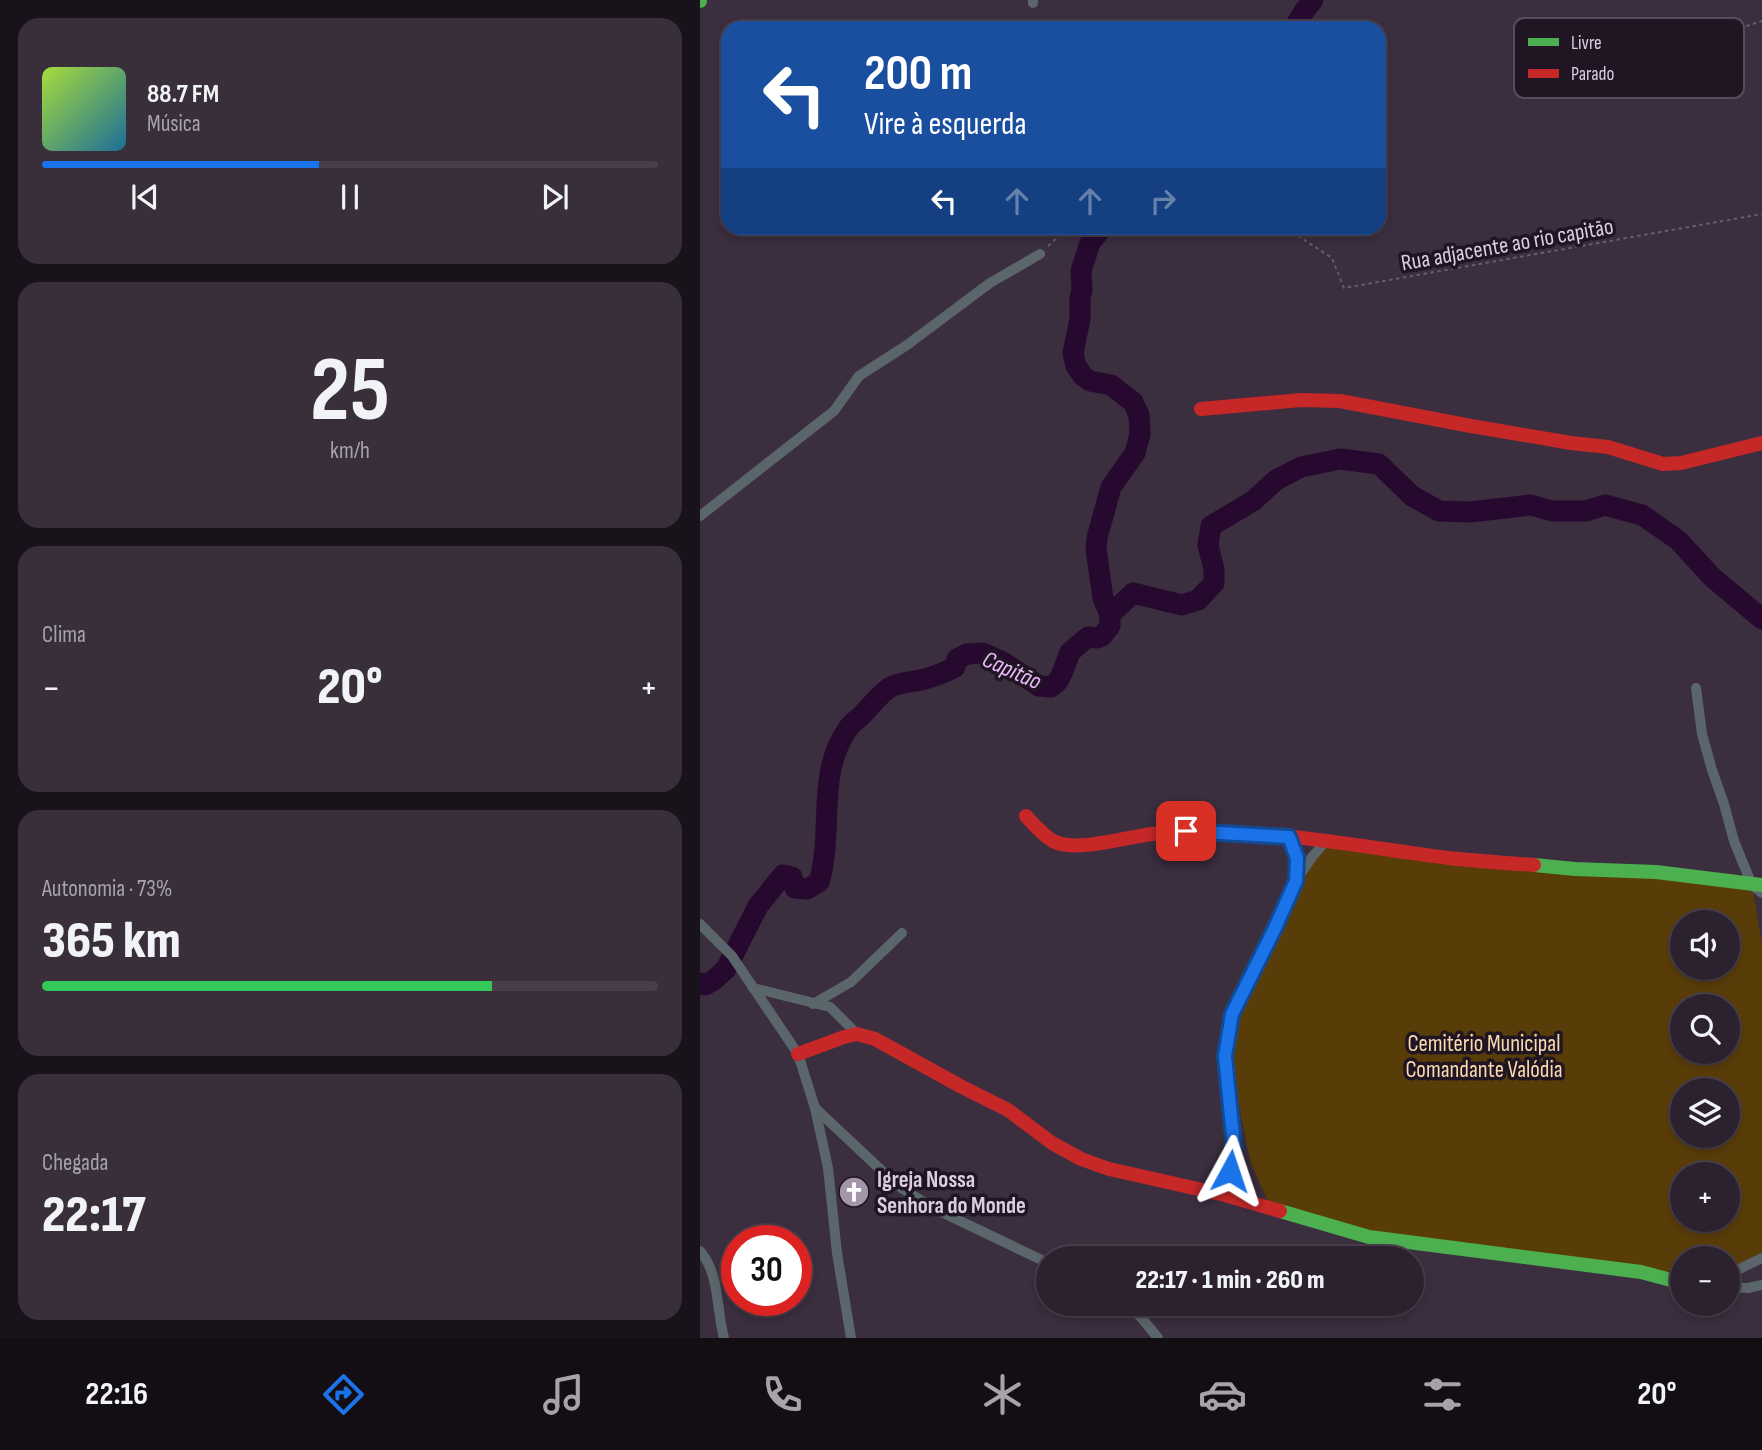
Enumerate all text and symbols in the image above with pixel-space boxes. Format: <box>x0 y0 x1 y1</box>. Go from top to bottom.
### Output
legend <box>1514 18 1744 98</box>
text: Livre <box>1571 32 1602 55</box>
text: 200 m <box>864 45 972 104</box>
icon: left <box>749 49 840 140</box>
text: Parado <box>1571 63 1614 86</box>
text: 88.7 FM <box>147 79 219 110</box>
text: Vire à esquerda <box>864 105 1027 144</box>
text: Música <box>147 110 201 138</box>
icon: previous <box>126 178 164 216</box>
icon: pause <box>331 178 369 216</box>
icon: next <box>536 178 574 216</box>
icon: left <box>925 182 963 220</box>
icon: ahead <box>998 182 1036 220</box>
icon: ahead <box>1071 182 1109 220</box>
icon: right <box>1144 182 1182 220</box>
street label: Rua adjacente ao rio capitão <box>1399 213 1616 277</box>
text: 25 <box>310 337 390 446</box>
text: km/h <box>330 437 370 465</box>
text: Clima <box>42 621 86 649</box>
water label: Capitão <box>978 645 1046 696</box>
text: 20° <box>317 656 383 719</box>
text: − <box>42 666 61 711</box>
text: + <box>639 666 658 711</box>
pin <box>1156 801 1216 861</box>
icon: arrive <box>1167 812 1205 850</box>
text: Autonomia · 73% <box>42 875 173 903</box>
text: 365 km <box>42 910 181 973</box>
map controls <box>1670 910 1740 1316</box>
button: sound <box>1670 910 1740 980</box>
button: search <box>1670 994 1740 1064</box>
park label: Cemitério Municipal Comandante Valódia <box>1405 1030 1563 1084</box>
button: layers <box>1670 1078 1740 1148</box>
position arrow <box>1193 1134 1267 1208</box>
text: Chegada <box>42 1149 108 1177</box>
button: + <box>1670 1162 1740 1232</box>
place label: Igreja Nossa Senhora do Monde <box>877 1166 1026 1220</box>
church icon: Igreja Nossa Senhora do Monde <box>837 1175 871 1209</box>
text: 22:17 <box>42 1184 146 1247</box>
speed limit sign: 30 <box>721 1225 812 1316</box>
button: − <box>1670 1246 1740 1316</box>
text: 22:17 · 1 min · 260 m <box>1135 1265 1325 1296</box>
icon: directions <box>319 1370 368 1419</box>
icon: music <box>539 1370 588 1419</box>
icon: phone <box>758 1370 807 1419</box>
icon: climate <box>978 1370 1027 1419</box>
icon: car <box>1198 1370 1247 1419</box>
icon: filters <box>1418 1370 1467 1419</box>
text: 22:16 <box>85 1375 148 1414</box>
text: 20° <box>1637 1375 1677 1414</box>

